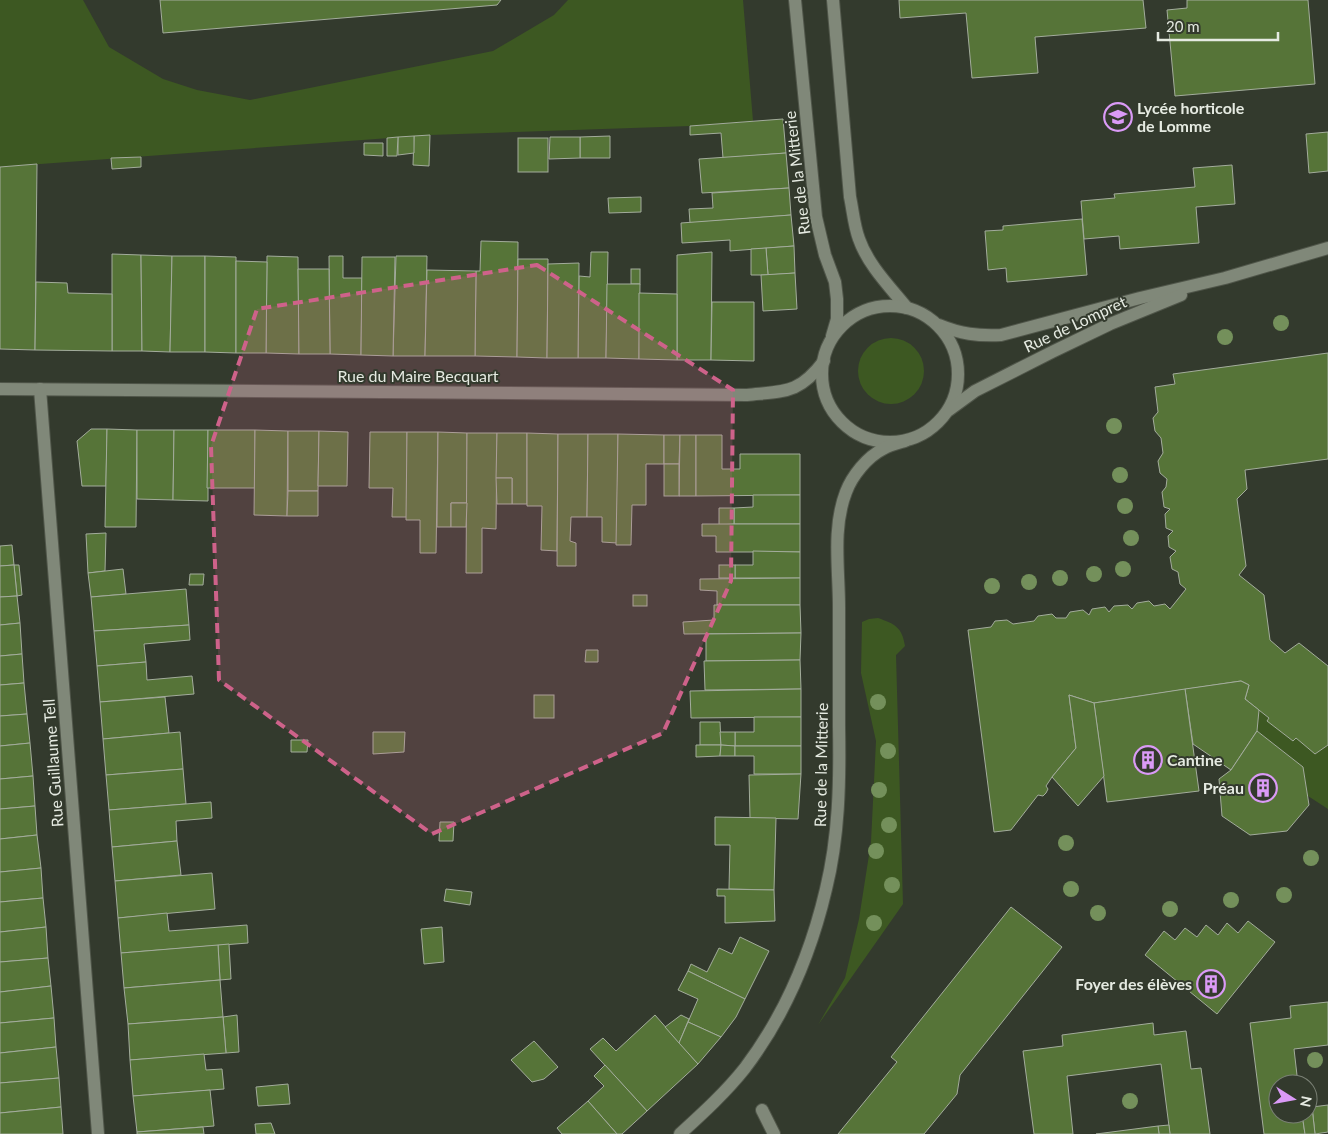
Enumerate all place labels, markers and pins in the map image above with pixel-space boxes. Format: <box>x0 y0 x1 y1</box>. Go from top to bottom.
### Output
place label: Lycée horticole de Lomme <box>1137 98 1245 135</box>
school or university icon: Lycée horticole de Lomme <box>1103 102 1133 132</box>
building icon: Cantine <box>1133 745 1163 775</box>
place label: Cantine <box>1167 750 1223 769</box>
building icon: Préau <box>1248 773 1278 803</box>
place label: Préau <box>1203 778 1244 797</box>
building icon: Foyer des élèves <box>1196 969 1226 999</box>
place label: Foyer des élèves <box>1075 974 1192 993</box>

